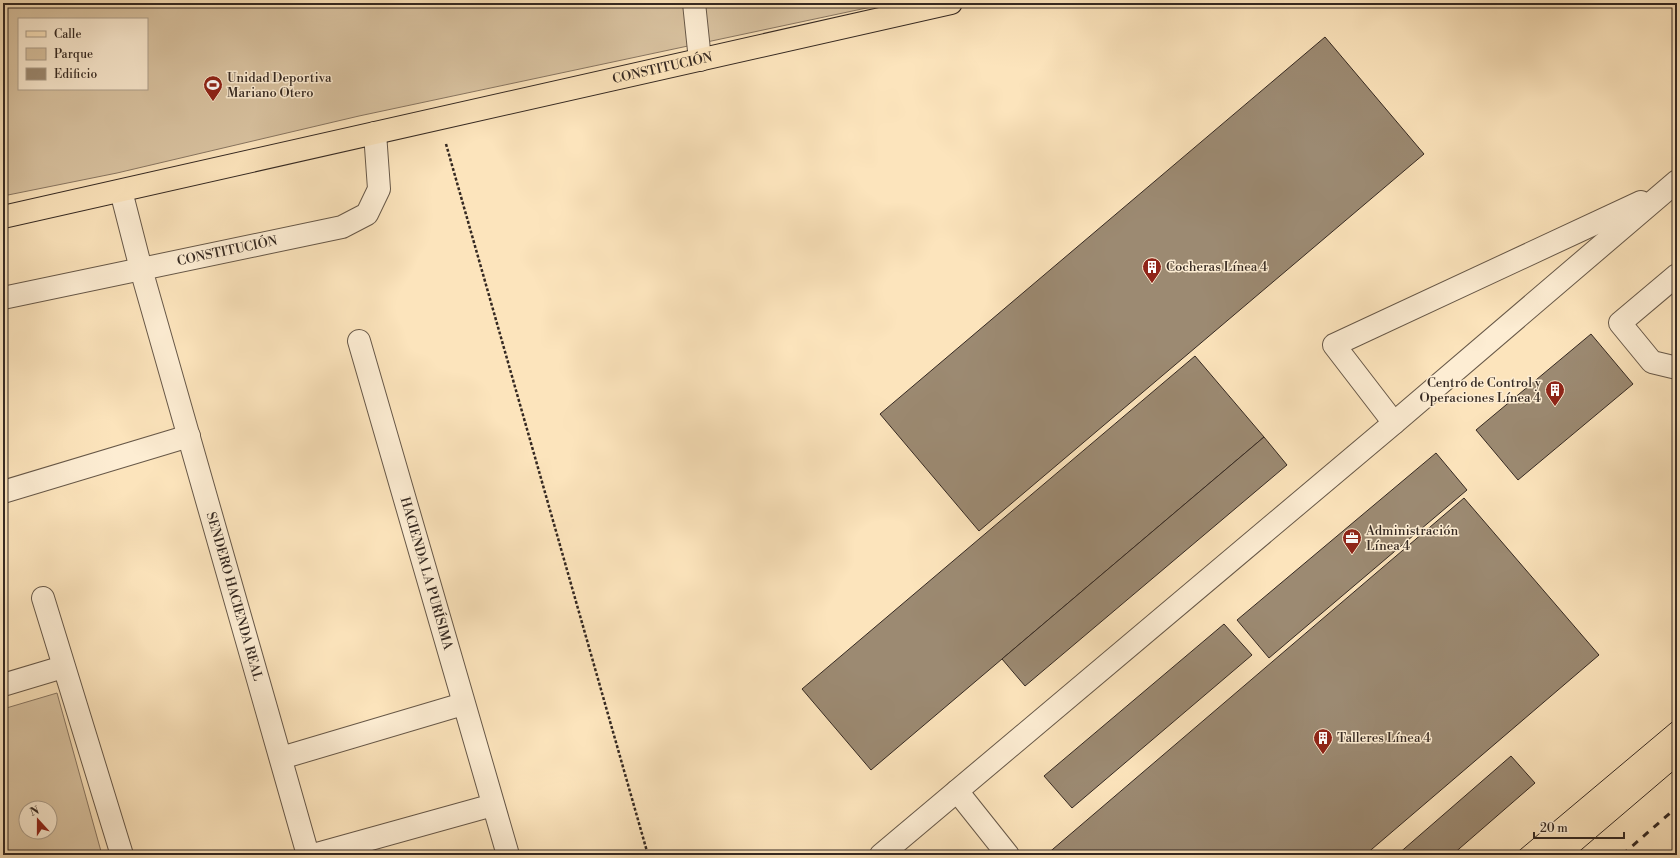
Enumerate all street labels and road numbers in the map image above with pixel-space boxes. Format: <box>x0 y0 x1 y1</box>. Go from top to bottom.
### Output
street label: CONSTITUCIÓN <box>611 49 714 87</box>
street label: CONSTITUCIÓN <box>176 233 279 269</box>
street label: HACIENDA LA PURÍSIMA <box>397 495 456 653</box>
street label: SENDERO HACIENDA REAL <box>203 510 266 683</box>

